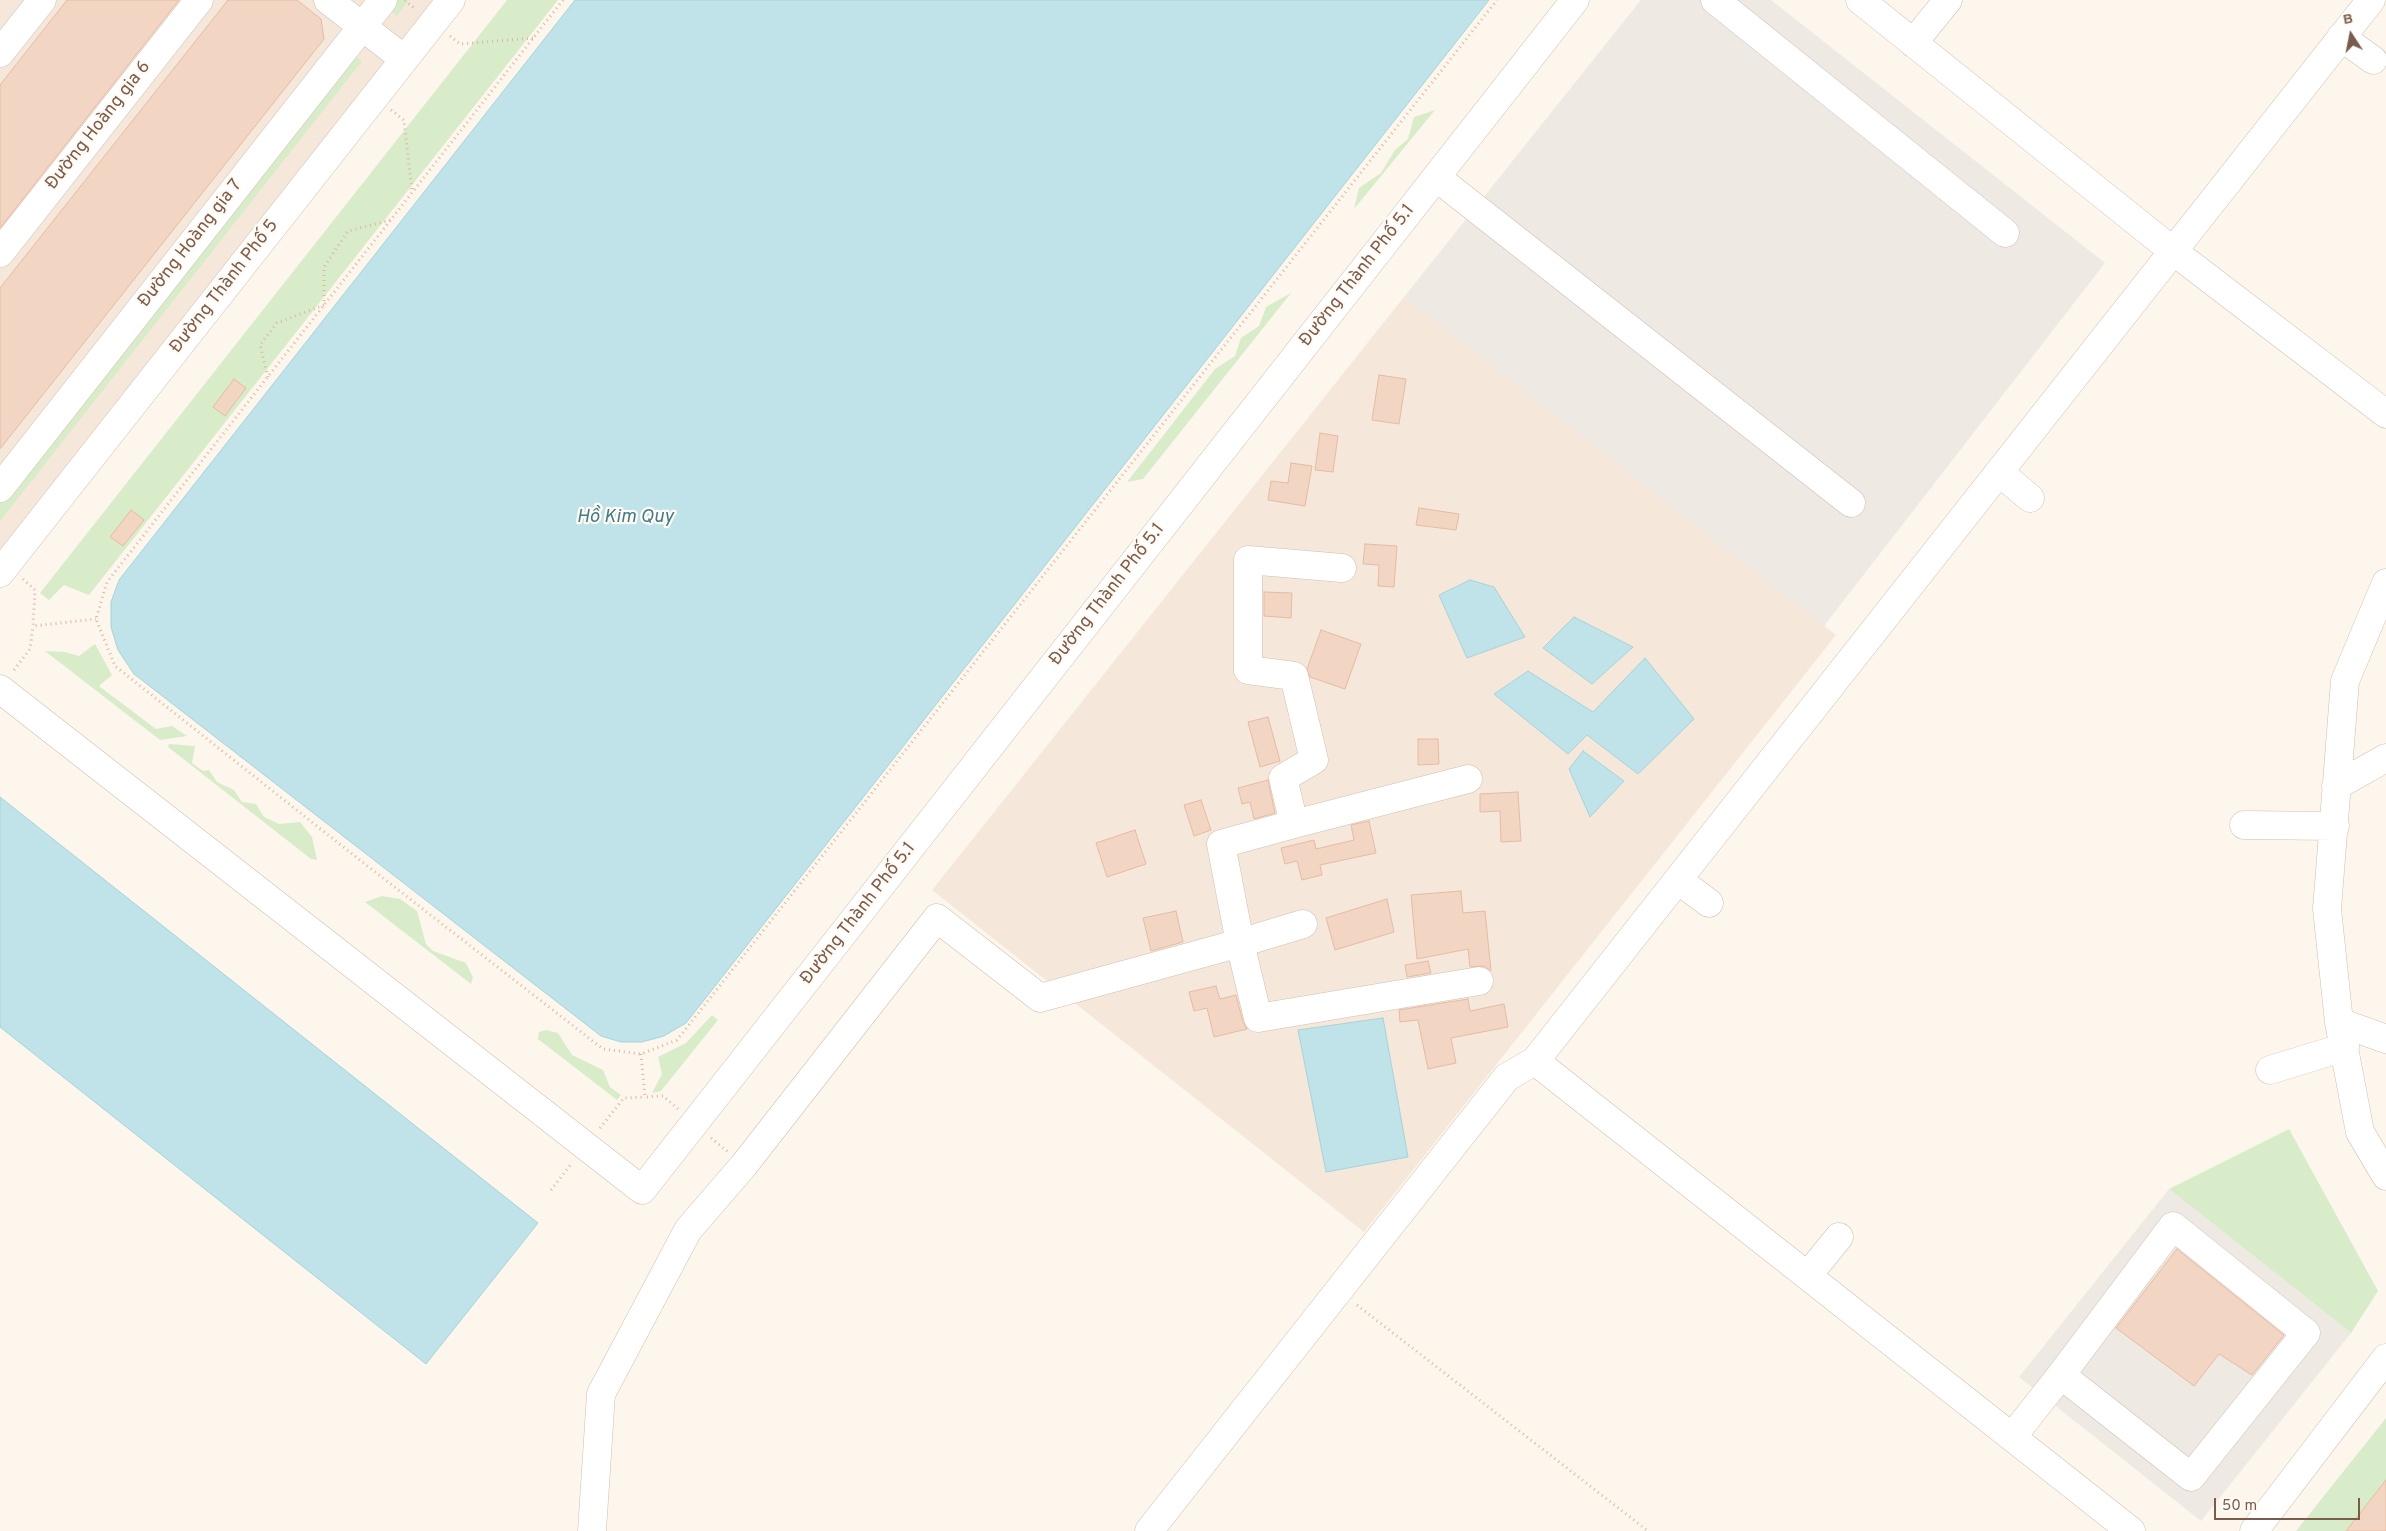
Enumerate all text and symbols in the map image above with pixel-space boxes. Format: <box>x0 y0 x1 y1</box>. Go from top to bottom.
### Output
north arrow <box>2326 10 2376 60</box>
text: B <box>2342 11 2354 29</box>
street label: Đường Hoàng gia 6 <box>42 57 156 195</box>
street label: Đường Hoàng gia 7 <box>134 176 248 312</box>
street label: Đường Thành Phố 5.1 <box>1296 201 1420 351</box>
street label: Đường Thành Phố 5 <box>166 216 284 358</box>
water label: Hồ Kim Quy <box>577 507 673 529</box>
street label: Đường Thành Phố 5.1 <box>1046 520 1170 670</box>
street label: Đường Thành Phố 5.1 <box>797 839 921 989</box>
scale bar <box>2216 1488 2362 1520</box>
text: 50 m <box>2222 1497 2257 1516</box>

